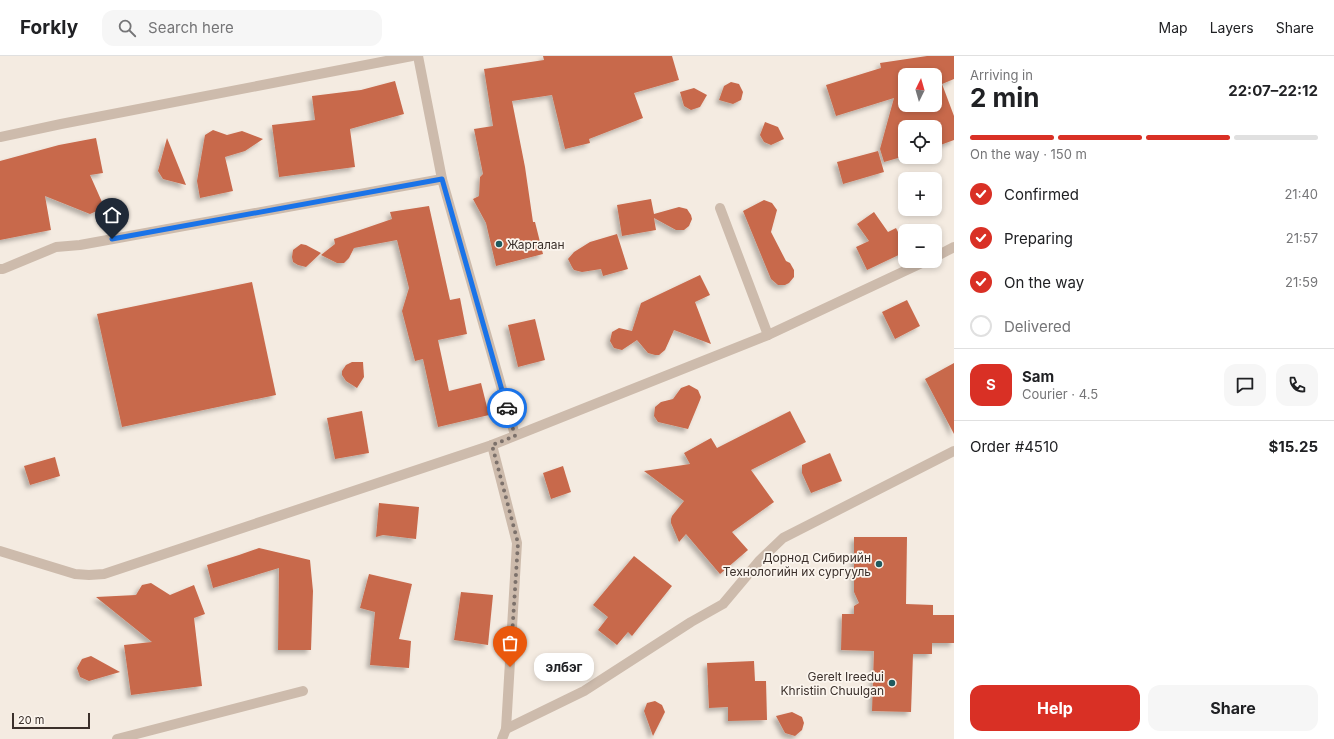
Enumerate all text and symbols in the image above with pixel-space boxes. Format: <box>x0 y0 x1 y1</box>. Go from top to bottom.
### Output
search box <box>102 10 382 46</box>
text: Forkly <box>20 16 78 39</box>
icon: search <box>116 17 138 39</box>
text: Search here <box>148 18 234 37</box>
text: Map <box>1159 19 1188 36</box>
text: Layers <box>1210 19 1254 36</box>
text: Share <box>1276 19 1314 36</box>
text: Arriving in <box>970 67 1033 83</box>
north arrow <box>898 68 942 112</box>
map controls <box>898 68 942 268</box>
text: 22:07–22:12 <box>1228 81 1318 100</box>
text: 2 min <box>970 82 1040 113</box>
button: locate <box>898 120 942 164</box>
text: On the way · 150 m <box>970 146 1087 162</box>
button: + <box>898 172 942 216</box>
icon: check <box>970 183 992 205</box>
text: Confirmed <box>1004 185 1079 204</box>
text: 21:40 <box>1284 186 1318 202</box>
pin <box>95 198 129 239</box>
icon: home <box>101 204 123 226</box>
button: − <box>898 224 942 268</box>
icon: check <box>970 227 992 249</box>
text: Preparing <box>1004 229 1073 248</box>
text: 21:57 <box>1286 230 1318 246</box>
place label: Жаргалан <box>507 237 565 252</box>
marker: Жаргалан <box>494 239 504 249</box>
icon: check <box>970 271 992 293</box>
text: On the way <box>1004 273 1084 292</box>
text: 21:59 <box>1285 274 1318 290</box>
text: Delivered <box>1004 317 1071 336</box>
button: chat <box>1224 364 1266 406</box>
button: phone <box>1276 364 1318 406</box>
text: Sam <box>1022 367 1054 386</box>
text: S <box>986 375 996 394</box>
text: Courier · 4.5 <box>1022 386 1098 402</box>
courier <box>487 388 527 428</box>
icon: car <box>496 397 518 419</box>
text: Order #4510 <box>970 437 1059 456</box>
text: $15.25 <box>1268 437 1318 456</box>
place label: Дорнод Сибирийн Технологийн их сургууль <box>723 550 871 579</box>
marker: Дорнод Сибирийн Технологийн их сургууль <box>874 559 884 569</box>
pin <box>493 626 527 667</box>
icon: bag <box>499 632 521 654</box>
callout: элбэг <box>534 653 594 681</box>
text: элбэг <box>546 659 582 675</box>
place label: Gerelt Ireedui Khristiin Chuulgan <box>781 669 884 698</box>
marker: Gerelt Ireedui Khristiin Chuulgan <box>887 678 897 688</box>
button: Help <box>970 685 1140 731</box>
button: Share <box>1148 685 1318 731</box>
scale bar <box>12 711 90 730</box>
text: 20 m <box>18 713 44 727</box>

